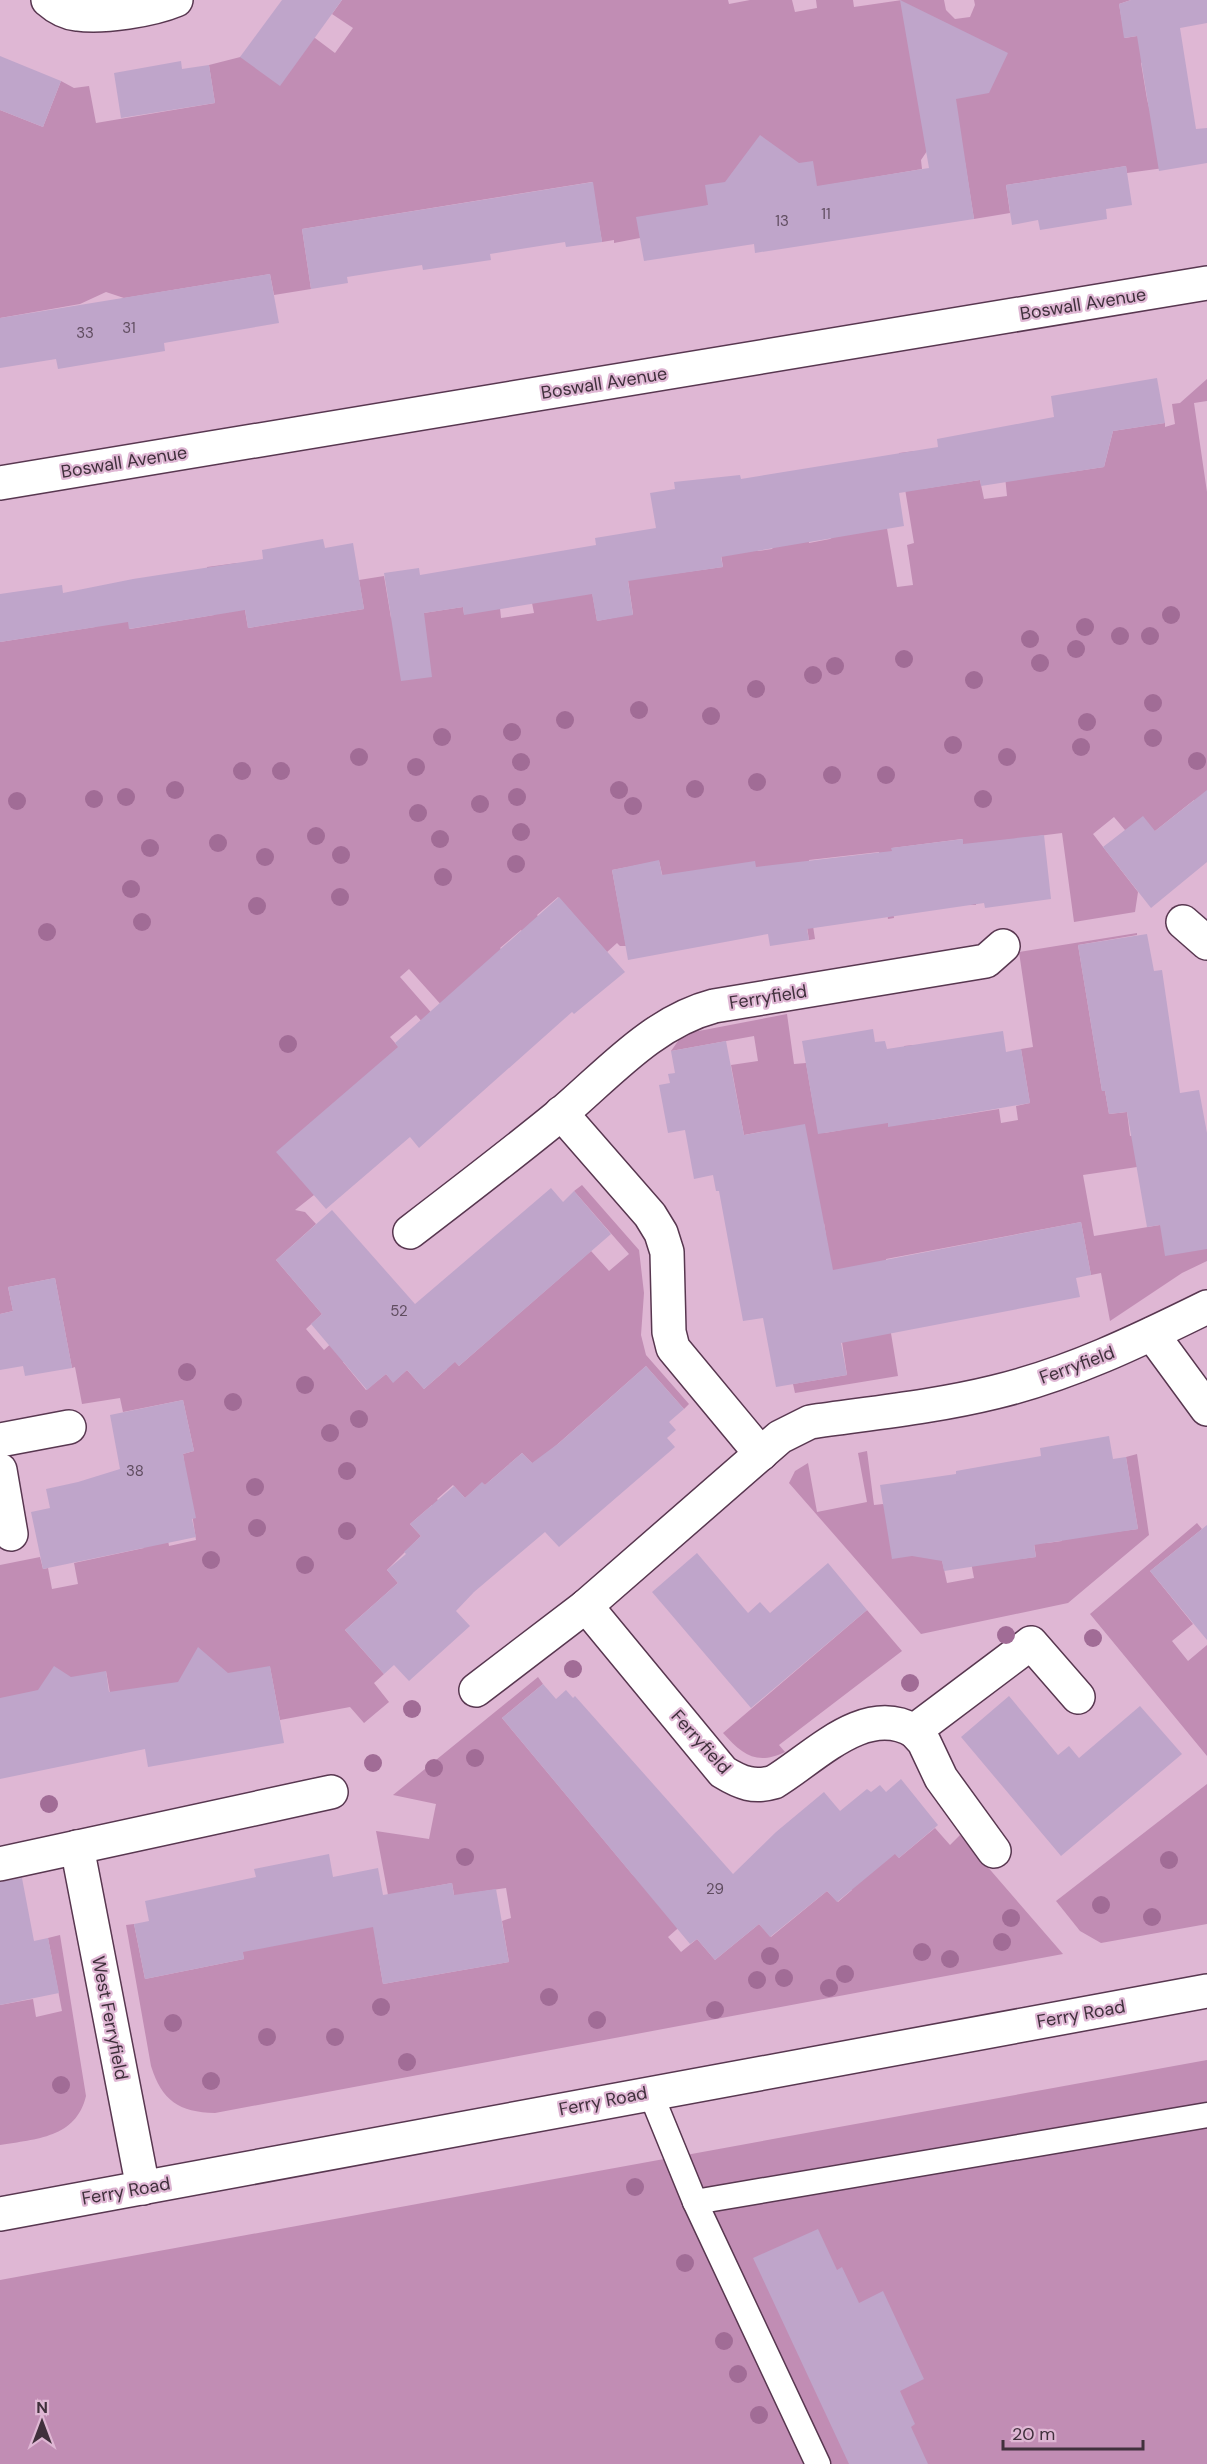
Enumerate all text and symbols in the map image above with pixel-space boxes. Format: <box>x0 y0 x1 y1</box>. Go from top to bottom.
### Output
house number: 11 <box>821 204 831 224</box>
house number: 13 <box>775 211 789 231</box>
street label: Boswall Avenue <box>1018 282 1148 326</box>
house number: 31 <box>122 318 136 338</box>
house number: 33 <box>76 323 94 343</box>
street label: Boswall Avenue <box>539 361 669 405</box>
street label: Boswall Avenue <box>59 440 189 484</box>
street label: Ferryfield <box>727 979 809 1015</box>
house number: 52 <box>390 1301 408 1321</box>
street label: Ferryfield <box>1036 1340 1118 1390</box>
house number: 38 <box>126 1461 144 1481</box>
street label: Ferryfield <box>666 1705 736 1779</box>
house number: 29 <box>706 1879 724 1899</box>
street label: West Ferryfield <box>86 1954 134 2082</box>
street label: Ferry Road <box>1035 1994 1127 2034</box>
street label: Ferry Road <box>557 2081 649 2121</box>
street label: Ferry Road <box>80 2171 172 2211</box>
north arrow <box>12 2392 72 2452</box>
text: N <box>36 2397 48 2418</box>
scale bar <box>1003 2413 1142 2451</box>
text: 20 m <box>1012 2422 1055 2446</box>

